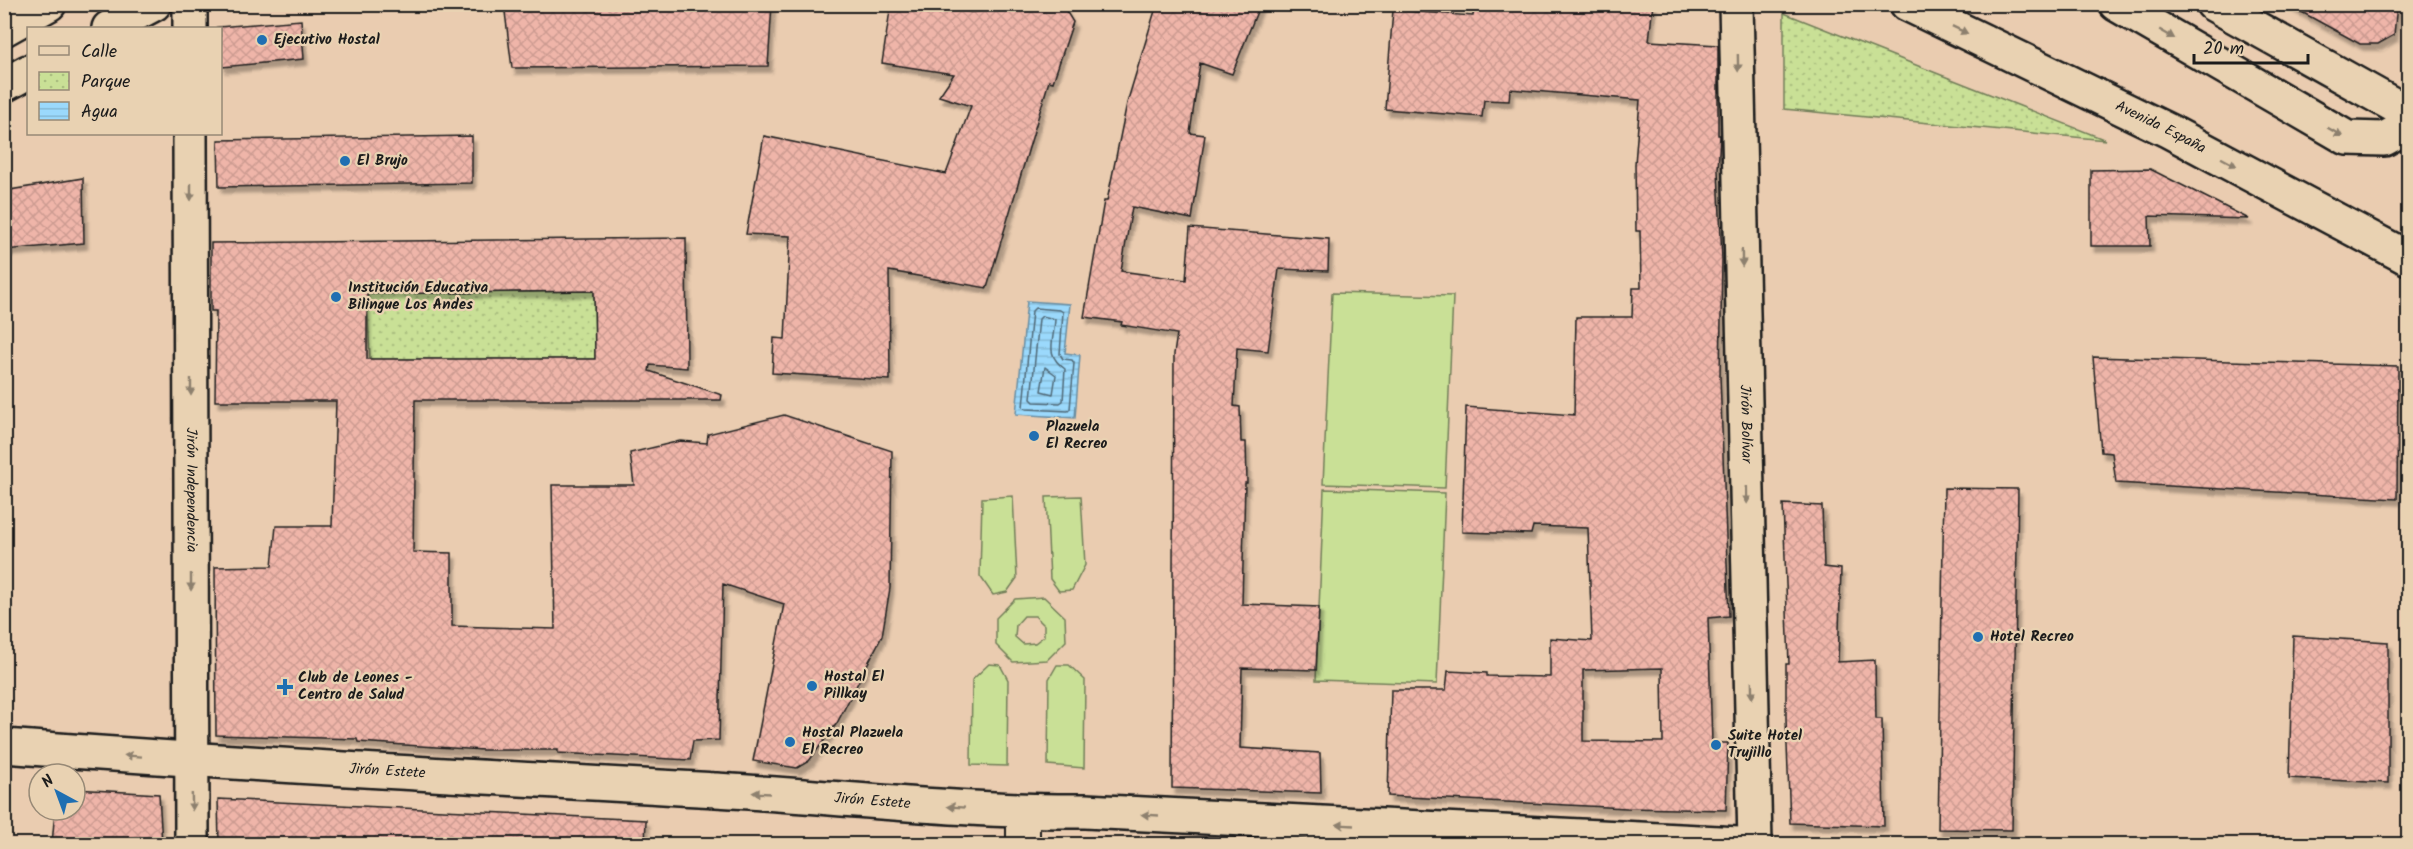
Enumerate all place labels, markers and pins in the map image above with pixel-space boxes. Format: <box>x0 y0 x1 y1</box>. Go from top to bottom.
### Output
place label: Ejecutivo Hostal <box>274 28 380 52</box>
marker: Ejecutivo Hostal <box>255 33 269 47</box>
place label: El Brujo <box>357 149 408 173</box>
marker: El Brujo <box>338 154 352 168</box>
place label: Institución Educativa Bilingue Los Andes <box>348 276 488 317</box>
marker: Institución Educativa Bilingue Los Andes <box>329 290 343 304</box>
place label: Plazuela El Recreo <box>1046 415 1107 456</box>
marker: Plazuela El Recreo <box>1027 429 1041 443</box>
place label: Hotel Recreo <box>1990 625 2074 649</box>
marker: Hotel Recreo <box>1971 630 1985 644</box>
place label: Hostal El Pillkay <box>824 665 884 706</box>
place label: Club de Leones - Centro de Salud <box>298 666 413 707</box>
marker: Club de Leones - Centro de Salud <box>276 678 294 696</box>
marker: Hostal El Pillkay <box>805 679 819 693</box>
place label: Hostal Plazuela El Recreo <box>802 721 903 762</box>
place label: Suite Hotel Trujillo <box>1728 724 1802 765</box>
marker: Hostal Plazuela El Recreo <box>783 735 797 749</box>
marker: Suite Hotel Trujillo <box>1709 738 1723 752</box>

